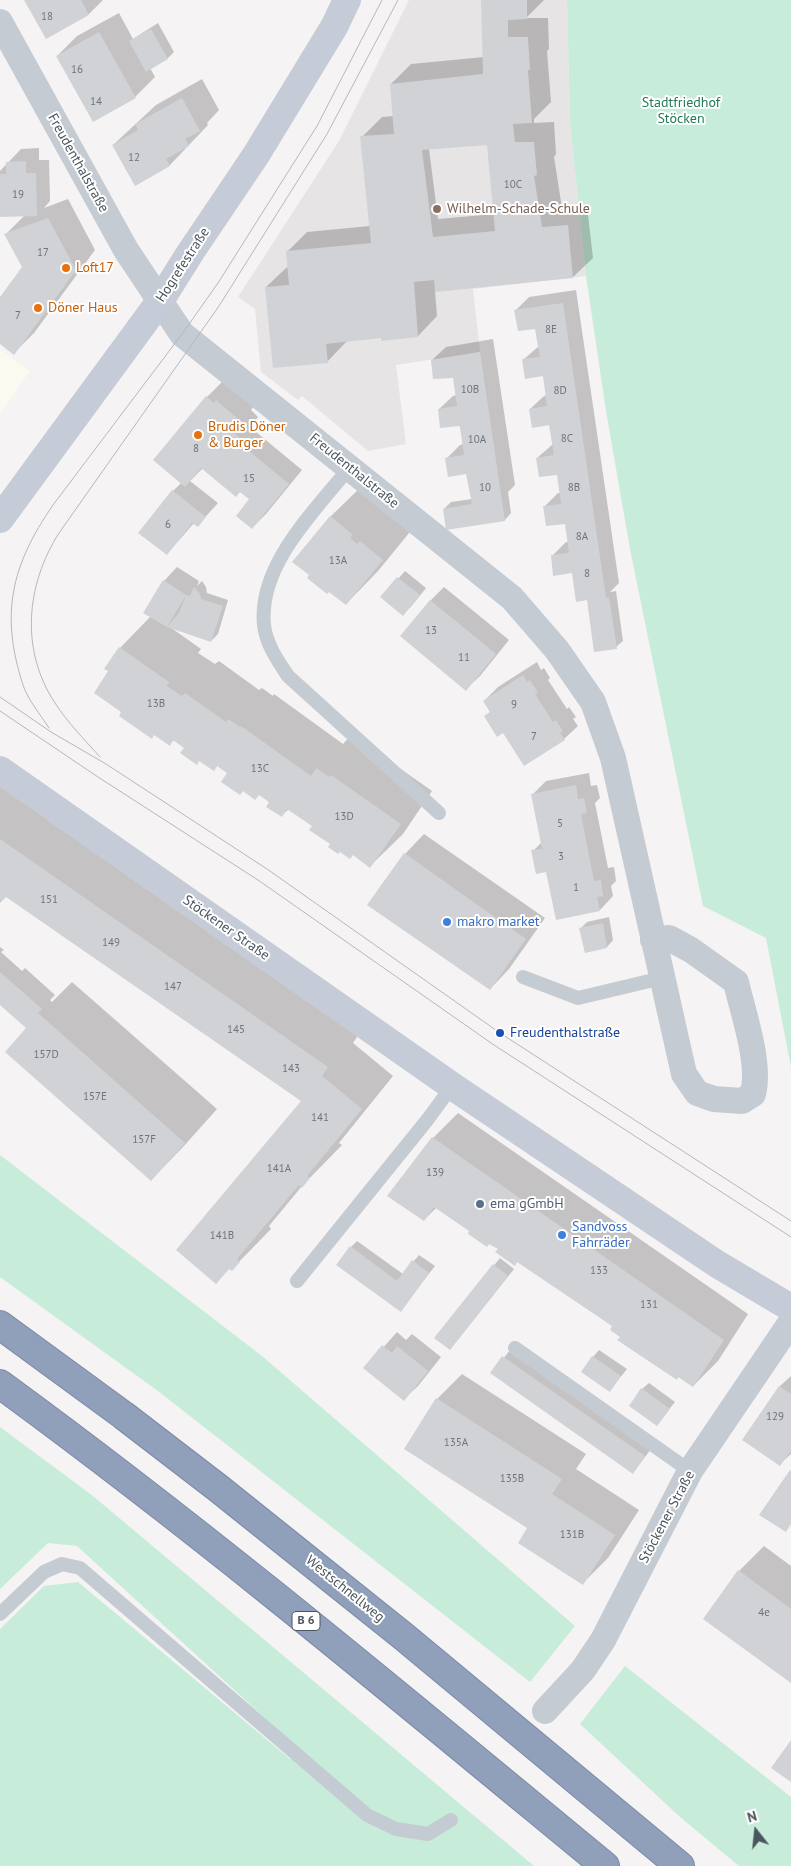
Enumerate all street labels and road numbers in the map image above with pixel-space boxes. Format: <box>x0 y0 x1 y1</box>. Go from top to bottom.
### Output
street label: Freudenthalstraße <box>44 111 112 215</box>
street label: Hogrefestraße <box>153 225 213 305</box>
street label: Freudenthalstraße <box>306 430 402 512</box>
street label: Stöckener Straße <box>179 892 273 964</box>
street label: Stöckener Straße <box>636 1468 698 1566</box>
street label: Westschnellweg <box>302 1552 388 1626</box>
road number: B 6 <box>292 1612 320 1630</box>

